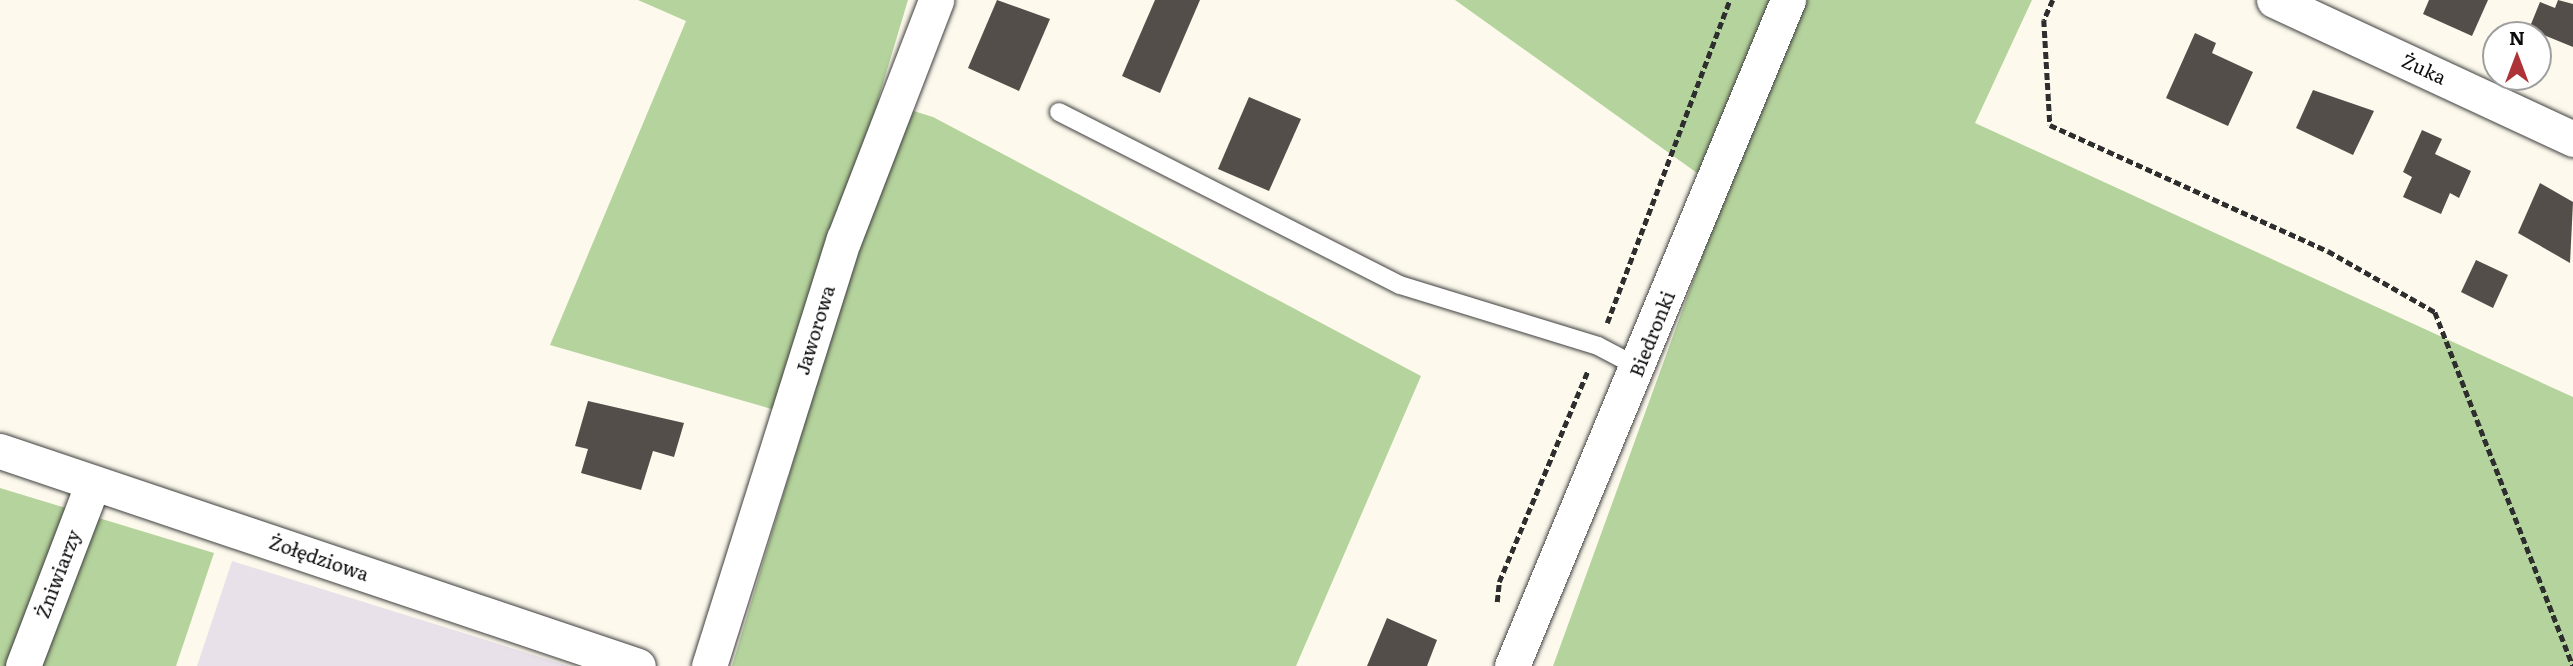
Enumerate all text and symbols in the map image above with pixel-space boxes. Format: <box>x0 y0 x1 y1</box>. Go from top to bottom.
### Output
north arrow <box>2482 21 2552 91</box>
text: N <box>2509 23 2525 51</box>
street label: Żuka <box>2398 49 2450 89</box>
street label: Jaworowa <box>791 282 839 378</box>
street label: Biedronki <box>1624 288 1680 380</box>
street label: Żniwiarzy <box>31 527 85 621</box>
street label: Żołędziowa <box>266 530 372 586</box>

